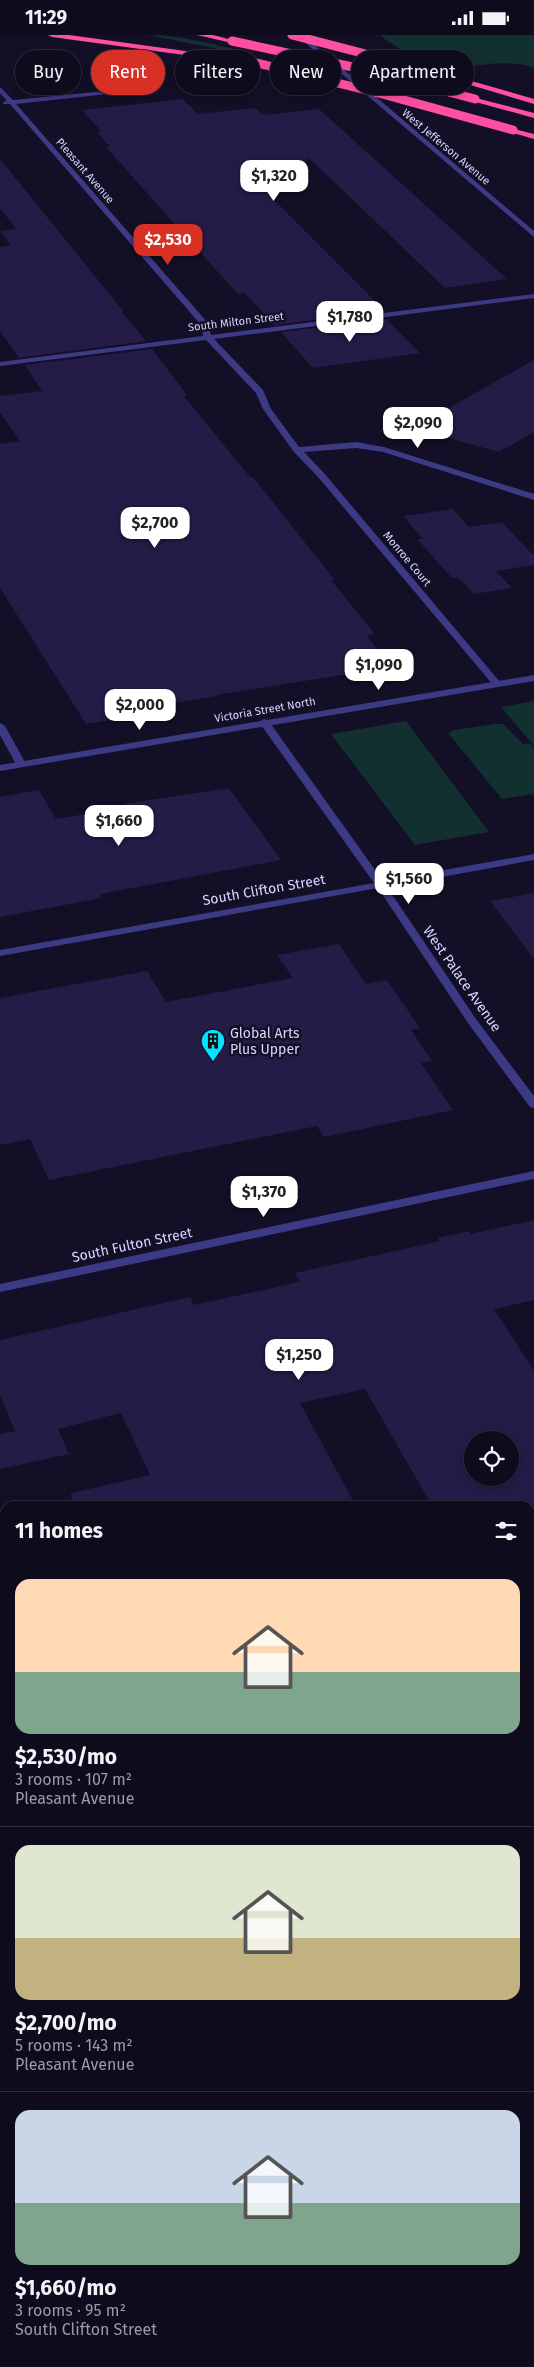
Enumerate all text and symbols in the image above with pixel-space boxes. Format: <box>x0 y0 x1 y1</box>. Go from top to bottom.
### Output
text: 11:29 <box>25 6 67 29</box>
chip: Buy <box>15 50 81 95</box>
chip: Rent <box>91 50 165 95</box>
chip: Filters <box>175 50 260 95</box>
chip: New <box>270 50 341 95</box>
chip: Apartment <box>351 50 474 95</box>
street label: West Jefferson Avenue <box>399 106 493 188</box>
street label: Pleasant Avenue <box>53 136 117 206</box>
pin: $1,320 <box>233 159 315 202</box>
text: $1,320 <box>251 166 297 185</box>
pin: $2,530 <box>127 223 209 266</box>
text: $2,530 <box>144 230 192 249</box>
pin: $1,780 <box>309 301 391 343</box>
text: $1,780 <box>327 307 373 326</box>
street label: South Milton Street <box>187 310 285 334</box>
pin: $2,090 <box>377 407 459 449</box>
text: $2,090 <box>394 413 442 432</box>
pin: $2,700 <box>114 507 196 549</box>
text: $2,700 <box>132 513 178 532</box>
street label: Monroe Court <box>380 529 434 589</box>
pin: $1,090 <box>338 649 420 691</box>
text: $1,090 <box>356 655 402 674</box>
pin: $2,000 <box>99 689 181 731</box>
text: $2,000 <box>116 695 164 714</box>
street label: Victoria Street North <box>213 695 317 725</box>
pin: $1,660 <box>78 805 160 847</box>
text: $1,660 <box>96 811 142 830</box>
pin: $1,560 <box>368 863 450 905</box>
text: $1,560 <box>386 869 432 888</box>
street label: South Clifton Street <box>201 871 328 909</box>
street label: West Palace Avenue <box>419 923 505 1035</box>
place label: Global Arts Plus Upper <box>230 1025 300 1058</box>
building icon: Global Arts Plus Upper <box>200 1028 226 1062</box>
pin: $1,370 <box>223 1175 305 1218</box>
text: $1,370 <box>242 1182 286 1201</box>
street label: South Fulton Street <box>70 1224 195 1266</box>
pin: $1,250 <box>258 1339 340 1381</box>
text: $1,250 <box>276 1345 322 1364</box>
map controls <box>464 1431 519 1486</box>
button: locate <box>464 1431 519 1486</box>
icon: filters <box>492 1517 520 1545</box>
text: 11 homes <box>15 1518 103 1544</box>
icon: home <box>223 1612 313 1702</box>
text: $2,530/mo <box>15 1744 117 1770</box>
text: 3 rooms · 107 m² <box>15 1770 132 1789</box>
text: Pleasant Avenue <box>15 1789 134 1808</box>
icon: home <box>223 1877 313 1967</box>
text: $2,700/mo <box>15 2010 117 2036</box>
text: 5 rooms · 143 m² <box>15 2036 133 2055</box>
text: Pleasant Avenue <box>15 2055 134 2074</box>
icon: home <box>223 2142 313 2232</box>
text: $1,660/mo <box>15 2275 117 2301</box>
text: 3 rooms · 95 m² <box>15 2301 126 2320</box>
text: South Clifton Street <box>15 2320 157 2339</box>

